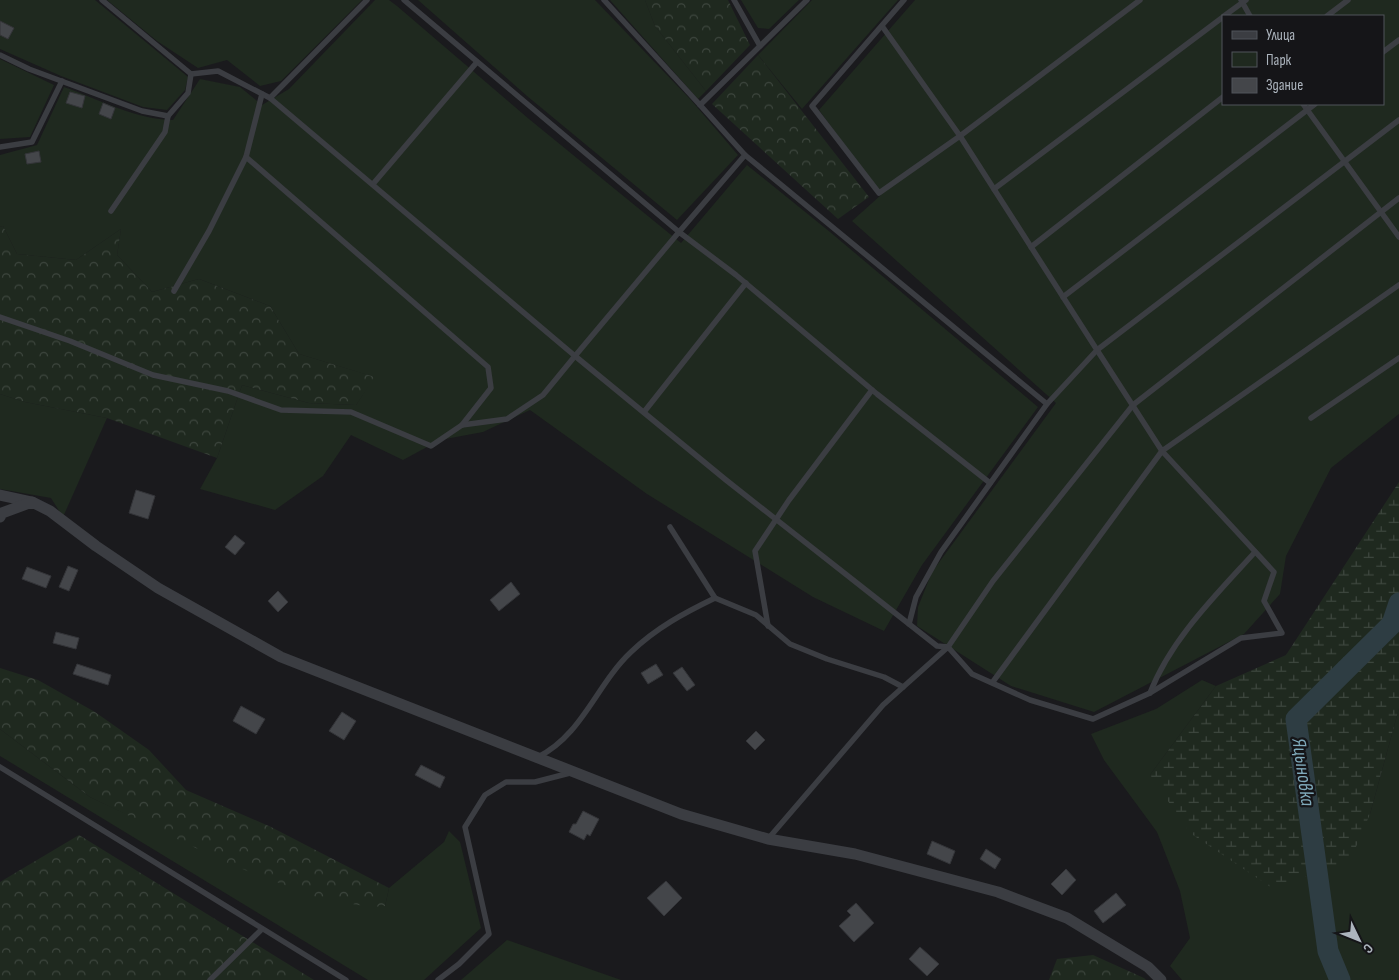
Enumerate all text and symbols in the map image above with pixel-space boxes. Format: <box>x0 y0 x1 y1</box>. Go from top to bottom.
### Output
legend <box>1222 15 1384 105</box>
text: Улица <box>1266 26 1295 45</box>
text: Парк <box>1266 51 1292 70</box>
text: Здание <box>1266 76 1303 95</box>
water label: Яцыновка <box>1286 736 1320 808</box>
north arrow <box>1334 915 1384 965</box>
text: С <box>1359 940 1377 957</box>

